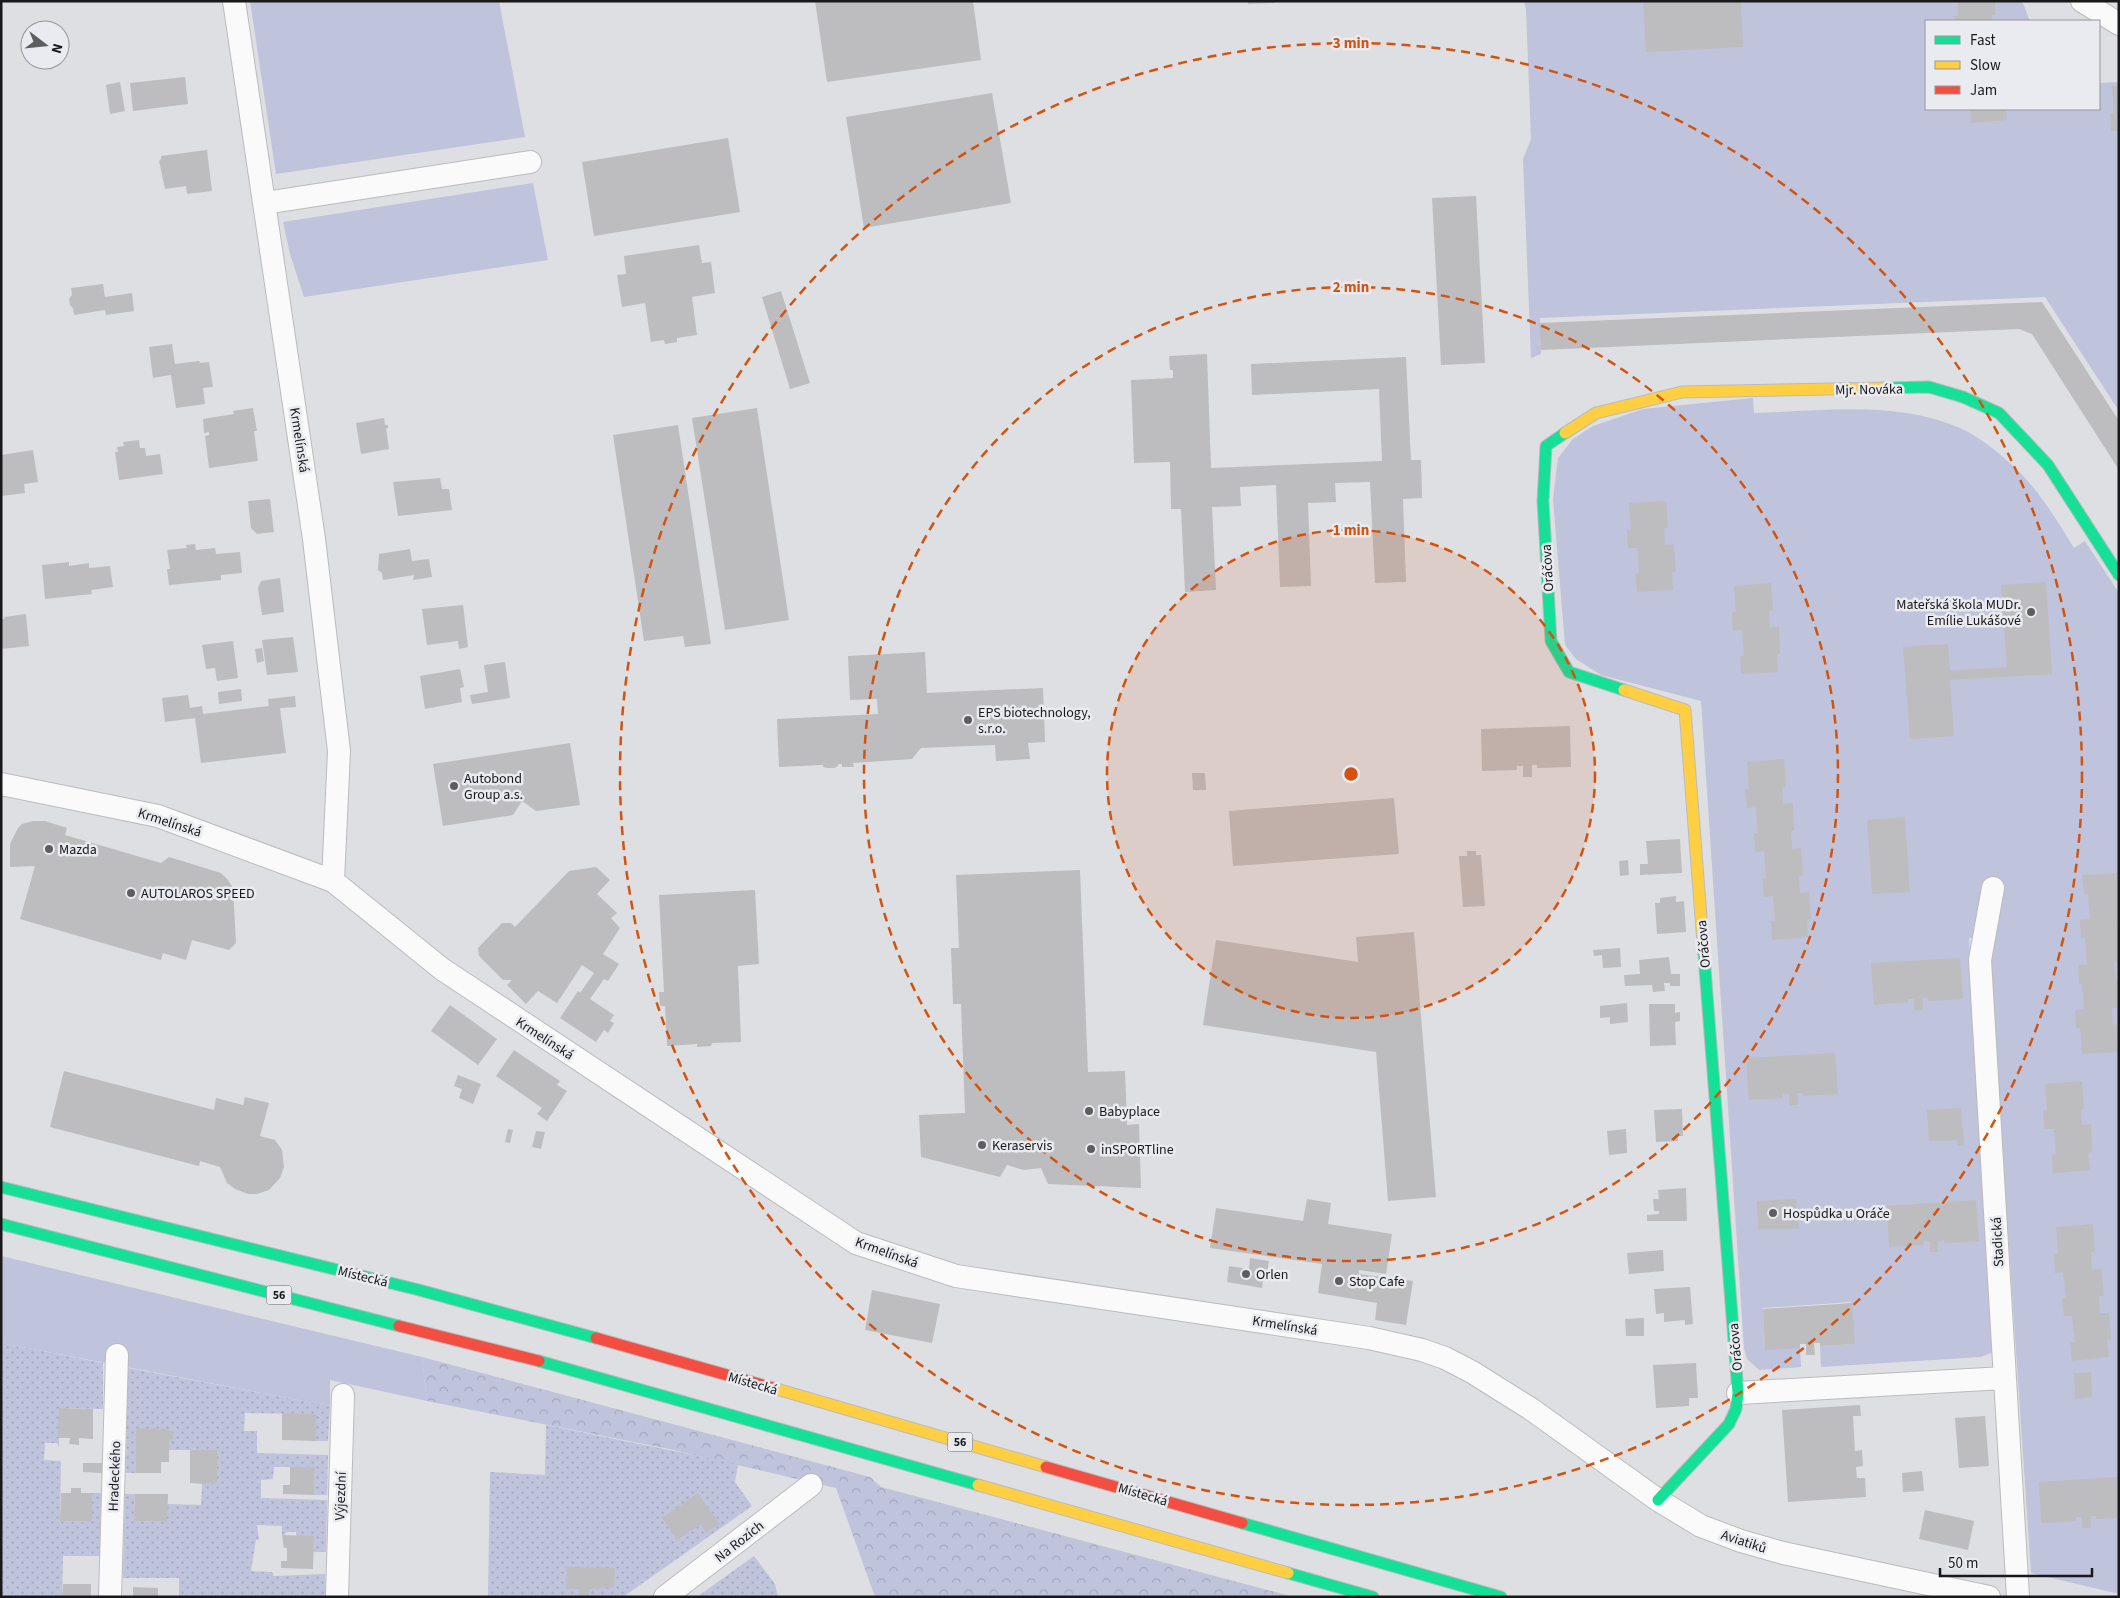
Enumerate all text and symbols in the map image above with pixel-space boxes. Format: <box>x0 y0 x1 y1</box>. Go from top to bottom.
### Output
north arrow <box>20 20 70 70</box>
legend <box>1925 20 2100 110</box>
text: Fast <box>1970 30 1996 51</box>
text: 3 min <box>1333 33 1369 54</box>
text: N <box>46 41 67 56</box>
text: Slow <box>1970 55 2001 76</box>
text: Jam <box>1970 80 1997 101</box>
text: 2 min <box>1333 277 1369 298</box>
street label: Mjr. Nováka <box>1835 379 1903 401</box>
street label: Krmelínská <box>284 406 314 474</box>
text: 1 min <box>1333 520 1369 541</box>
street label: Oráčova <box>1537 544 1559 592</box>
place label: Mateřská škola MUDr. Emílie Lukášové <box>1896 595 2021 631</box>
marker: Mateřská škola MUDr. Emílie Lukášové <box>2025 606 2037 618</box>
place label: EPS biotechnology, s.r.o. <box>978 703 1091 739</box>
marker: EPS biotechnology, s.r.o. <box>962 714 974 726</box>
centre of rings <box>1342 765 1360 783</box>
place label: Autobond Group a.s. <box>464 769 523 805</box>
marker: Autobond Group a.s. <box>448 780 460 792</box>
street label: Krmelínská <box>135 803 204 843</box>
place label: Mazda <box>59 840 97 860</box>
marker: Mazda <box>43 843 55 855</box>
place label: AUTOLAROS SPEED <box>141 884 255 904</box>
marker: AUTOLAROS SPEED <box>125 887 137 899</box>
street label: Oráčova <box>1692 919 1716 969</box>
street label: Krmelínská <box>511 1013 578 1065</box>
place label: Babyplace <box>1099 1102 1160 1122</box>
marker: Babyplace <box>1083 1105 1095 1117</box>
place label: Keraservis <box>992 1136 1053 1156</box>
marker: Keraservis <box>976 1139 988 1151</box>
place label: inSPORTline <box>1101 1140 1174 1160</box>
marker: inSPORTline <box>1085 1143 1097 1155</box>
place label: Hospůdka u Oráče <box>1783 1204 1890 1224</box>
marker: Hospůdka u Oráče <box>1767 1207 1779 1219</box>
street label: Stadická <box>1987 1216 2009 1267</box>
street label: Krmelínská <box>852 1232 921 1274</box>
street label: Místecká <box>336 1261 390 1293</box>
place label: Orlen <box>1256 1265 1288 1285</box>
marker: Orlen <box>1240 1268 1252 1280</box>
place label: Stop Cafe <box>1349 1272 1405 1292</box>
marker: Stop Cafe <box>1333 1275 1345 1287</box>
road number: 56 <box>266 1286 292 1304</box>
street label: Krmelínská <box>1251 1311 1319 1341</box>
street label: Oráčova <box>1724 1322 1748 1372</box>
street label: Místecká <box>725 1367 780 1401</box>
road number: 56 <box>948 1432 972 1451</box>
street label: Hradeckého <box>104 1440 126 1512</box>
street label: Výjezdní <box>330 1471 352 1521</box>
street label: Místecká <box>1115 1478 1170 1512</box>
street label: Na Rozích <box>711 1516 768 1567</box>
street label: Aviatiků <box>1718 1525 1769 1559</box>
scale bar <box>1940 1546 2092 1578</box>
text: 50 m <box>1948 1553 1978 1574</box>

